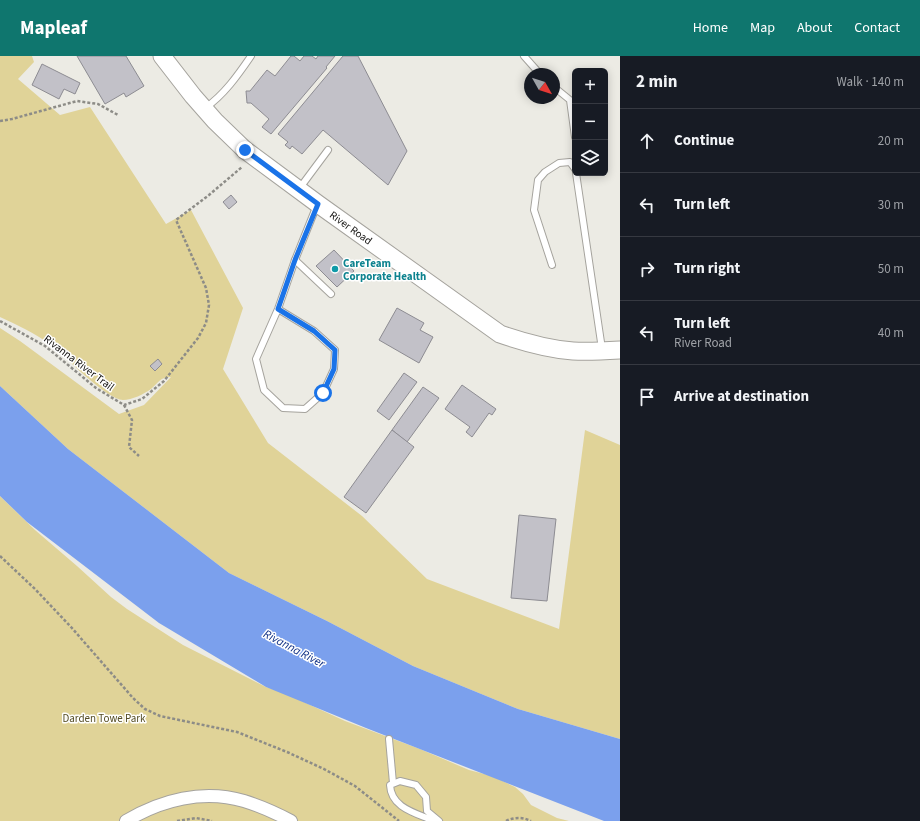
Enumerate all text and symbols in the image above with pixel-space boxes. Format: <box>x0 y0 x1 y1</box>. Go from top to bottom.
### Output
text: Mapleaf <box>20 15 87 42</box>
text: Home <box>693 18 728 38</box>
text: Map <box>750 18 775 38</box>
text: About <box>797 18 832 38</box>
text: Contact <box>854 18 900 38</box>
north arrow <box>524 68 560 104</box>
map controls <box>572 68 608 176</box>
button: + <box>572 68 608 104</box>
text: 2 min <box>636 70 677 94</box>
text: Walk · 140 m <box>836 73 904 91</box>
button: − <box>572 104 608 140</box>
icon: ahead <box>636 130 658 152</box>
text: Continue <box>674 130 734 151</box>
text: 20 m <box>878 132 904 150</box>
button: layers <box>572 140 608 176</box>
route end <box>236 141 254 159</box>
icon: left <box>636 194 658 216</box>
text: Turn left <box>674 194 730 215</box>
text: 30 m <box>878 196 904 214</box>
street label: River Road <box>327 207 375 248</box>
place label: CareTeam Corporate Health <box>343 256 426 284</box>
icon: right <box>636 258 658 280</box>
text: Turn right <box>674 258 740 279</box>
text: 50 m <box>878 260 904 278</box>
marker: CareTeam Corporate Health <box>330 264 340 274</box>
text: Turn left <box>674 313 730 334</box>
icon: left <box>636 322 658 344</box>
text: 40 m <box>878 324 904 342</box>
street label: Rivanna River Trail <box>41 332 118 395</box>
text: River Road <box>674 334 732 352</box>
route start <box>314 384 332 402</box>
icon: arrive <box>636 386 658 408</box>
text: Arrive at destination <box>674 386 809 407</box>
water label: Rivanna River <box>260 626 329 673</box>
park label: Darden Towe Park <box>63 711 146 726</box>

